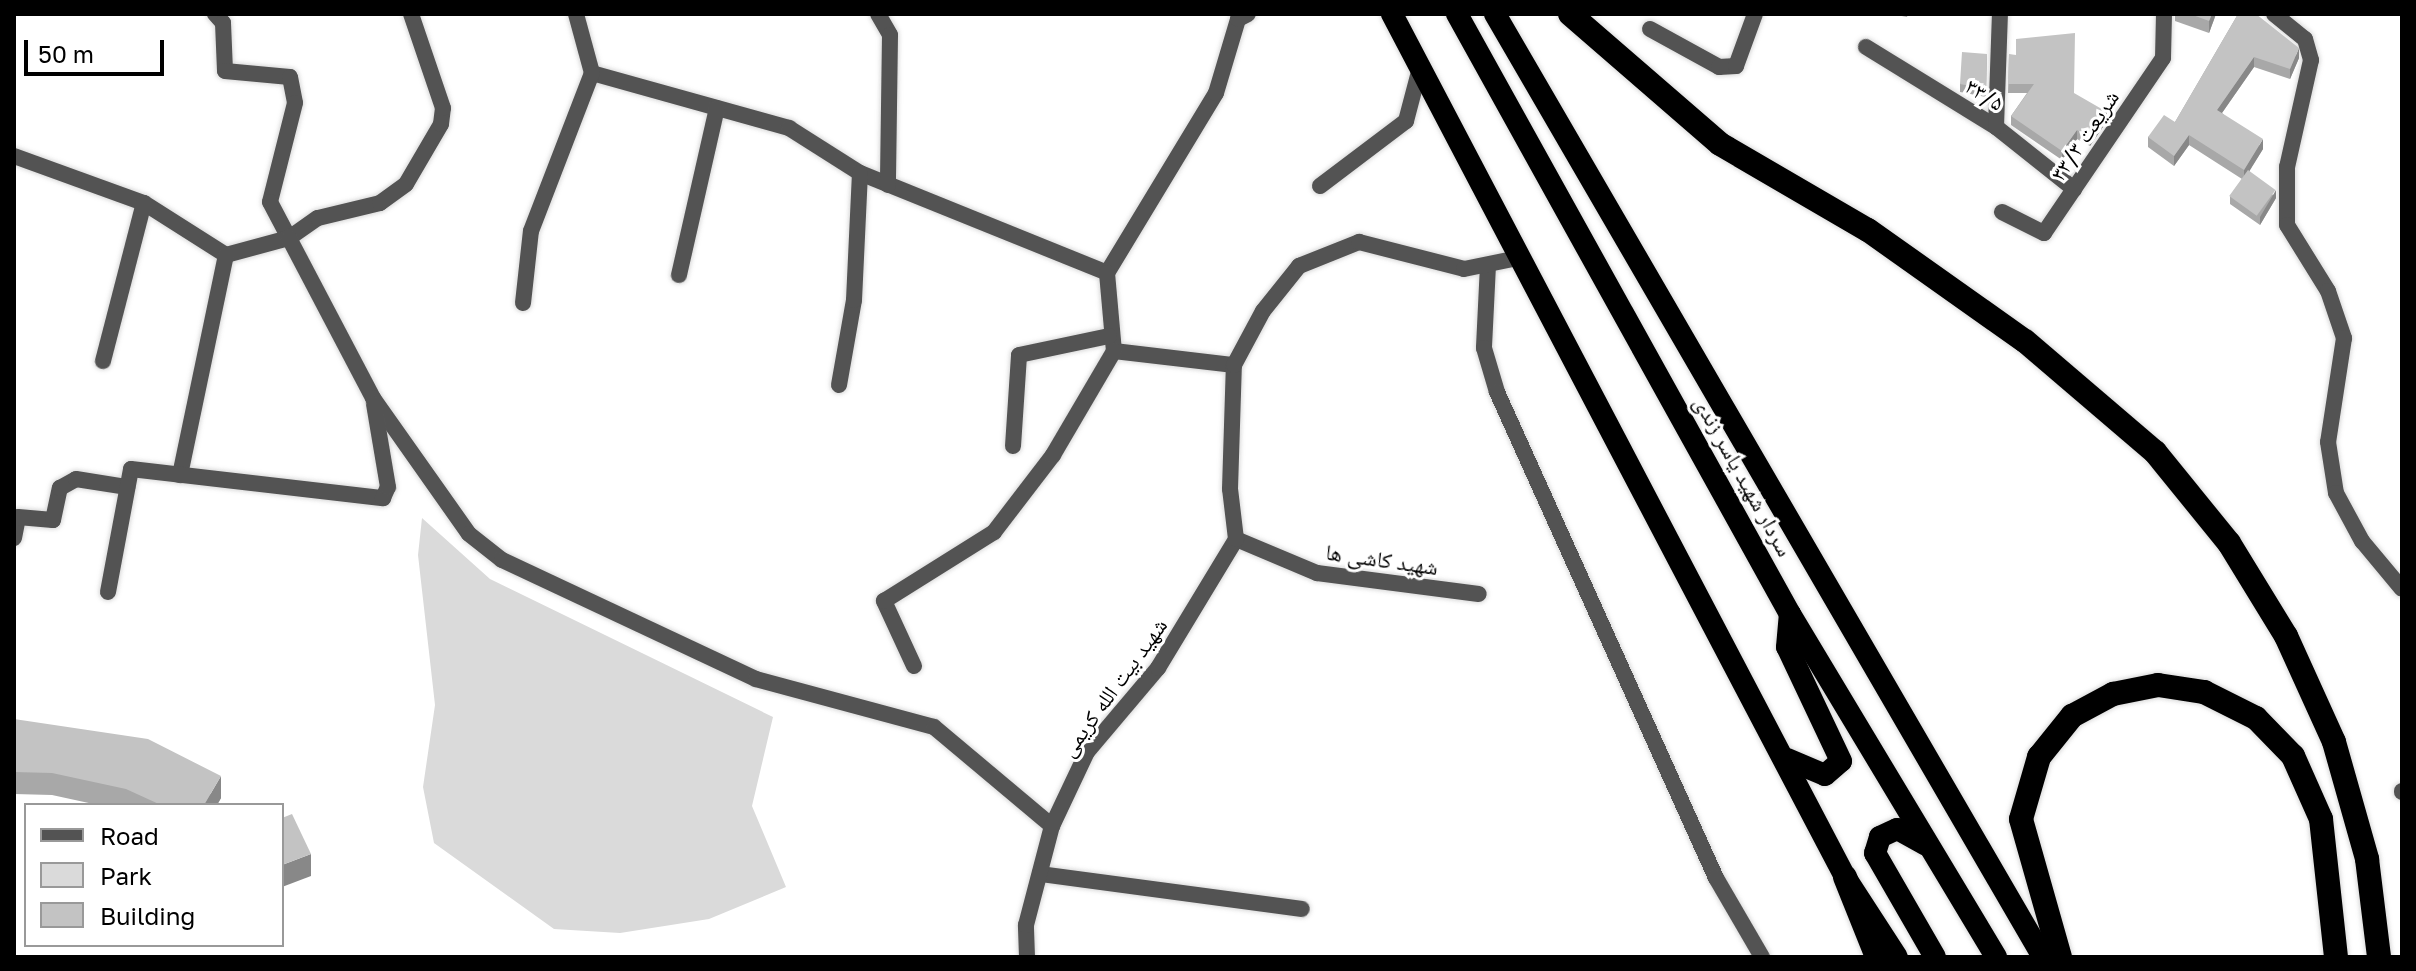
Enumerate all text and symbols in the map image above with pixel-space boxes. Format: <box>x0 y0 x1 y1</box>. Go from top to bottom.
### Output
scale bar <box>28 24 168 74</box>
text: 50 m <box>38 39 94 68</box>
street label: ۳۳/۵ <box>1961 72 2009 116</box>
street label: شریعت ۳۳/۳ <box>2044 85 2124 185</box>
street label: سردار شهید یاسر زندی <box>1689 391 1799 561</box>
street label: شهید کاشی ها <box>1324 538 1440 580</box>
street label: شهید بیت الله کریمی <box>1054 613 1172 761</box>
legend <box>24 803 284 947</box>
text: Road <box>100 821 159 850</box>
text: Park <box>100 861 152 890</box>
text: Building <box>100 901 195 930</box>

